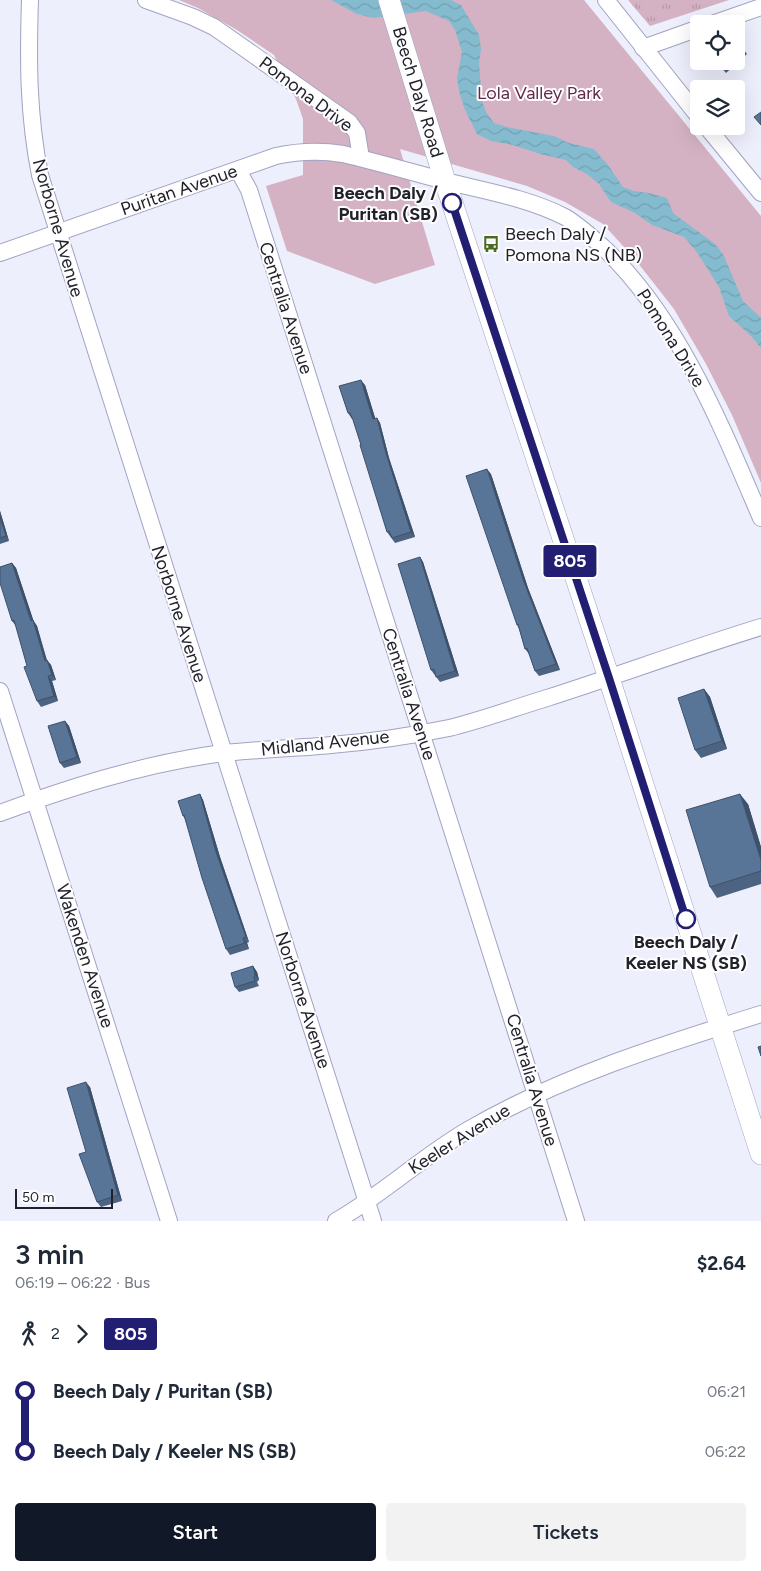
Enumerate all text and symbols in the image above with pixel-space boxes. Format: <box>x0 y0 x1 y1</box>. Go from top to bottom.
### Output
map controls <box>690 15 745 135</box>
button: locate <box>690 15 745 70</box>
street label: Beech Daly Road <box>388 24 448 160</box>
street label: Pomona Drive <box>255 52 357 137</box>
button: layers <box>690 80 745 135</box>
park label: Lola Valley Park <box>477 82 601 104</box>
street label: Norborne Avenue <box>28 156 88 300</box>
street label: Puritan Avenue <box>118 160 240 220</box>
place label: Beech Daly / Puritan (SB) <box>334 182 438 225</box>
marker: Beech Daly / Puritan (SB) <box>442 193 462 213</box>
place label: Beech Daly / Pomona NS (NB) <box>505 223 642 266</box>
bus stop icon: Beech Daly / Pomona NS (NB) <box>481 234 501 254</box>
street label: Centralia Avenue <box>254 239 318 377</box>
street label: Pomona Drive <box>632 285 710 391</box>
street label: Norborne Avenue <box>146 543 212 685</box>
line badge: 805 <box>541 545 599 577</box>
text: 805 <box>553 550 587 572</box>
street label: Centralia Avenue <box>377 625 441 763</box>
street label: Midland Avenue <box>260 725 390 761</box>
street label: Wakenden Avenue <box>51 881 119 1031</box>
marker: Beech Daly / Keeler NS (SB) <box>676 909 696 929</box>
street label: Norborne Avenue <box>270 929 336 1071</box>
place label: Beech Daly / Keeler NS (SB) <box>625 931 747 974</box>
street label: Centralia Avenue <box>501 1011 563 1149</box>
street label: Keeler Avenue <box>404 1099 514 1179</box>
scale bar <box>15 1186 112 1209</box>
text: 50 m <box>22 1189 54 1206</box>
text: 3 min <box>15 1237 84 1271</box>
text: $2.64 <box>697 1252 746 1275</box>
text: 06:19 – 06:22 · Bus <box>15 1273 150 1292</box>
icon: walk <box>15 1320 43 1348</box>
icon: forward <box>68 1320 96 1348</box>
text: 805 <box>114 1323 147 1345</box>
text: 2 <box>51 1324 60 1343</box>
text: Beech Daly / Puritan (SB) <box>53 1380 273 1403</box>
text: 06:21 <box>707 1382 746 1401</box>
text: Beech Daly / Keeler NS (SB) <box>53 1440 296 1463</box>
text: 06:22 <box>705 1442 746 1461</box>
button: Start <box>15 1503 376 1561</box>
button: Tickets <box>386 1503 746 1561</box>

